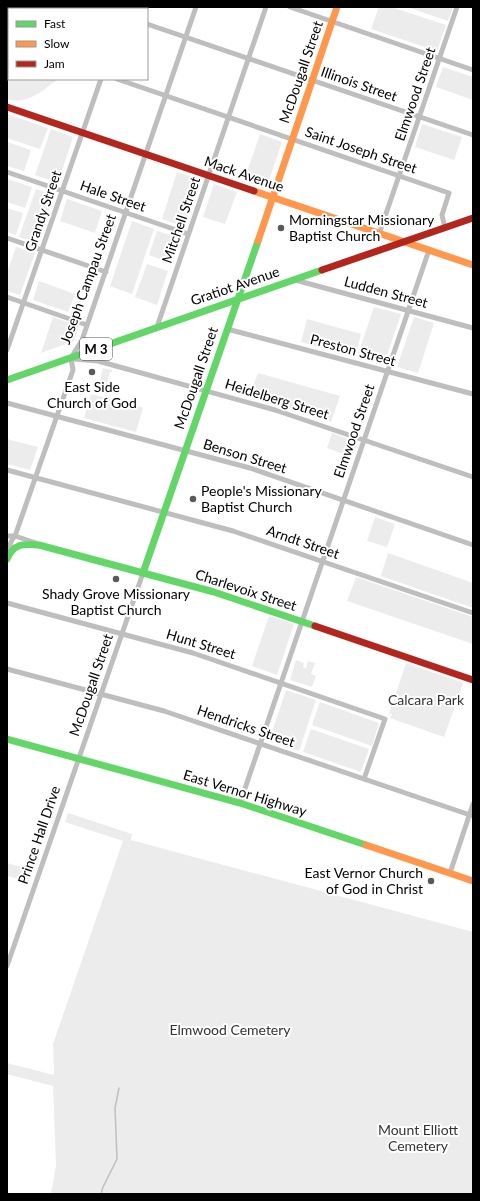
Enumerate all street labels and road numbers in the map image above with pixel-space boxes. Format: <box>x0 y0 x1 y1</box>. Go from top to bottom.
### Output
street label: McDougall Street <box>275 18 326 125</box>
street label: Elmwood Street <box>391 45 438 143</box>
street label: Illinois Street <box>319 63 399 104</box>
street label: Saint Joseph Street <box>303 122 419 177</box>
street label: Mack Avenue <box>202 152 286 195</box>
street label: Grandy Street <box>21 168 64 254</box>
street label: Mitchell Street <box>158 174 203 265</box>
street label: Hale Street <box>78 176 148 215</box>
street label: Joseph Campau Street <box>56 211 119 346</box>
street label: Gratiot Avenue <box>188 262 282 309</box>
street label: Ludden Street <box>342 272 430 311</box>
street label: McDougall Street <box>170 324 221 431</box>
street label: Preston Street <box>309 330 398 369</box>
road number: M 3 <box>80 338 112 360</box>
street label: Heidelberg Street <box>223 375 331 422</box>
street label: Elmwood Street <box>330 382 377 480</box>
street label: Benson Street <box>201 435 289 476</box>
street label: Arndt Street <box>265 521 342 562</box>
street label: Charlevoix Street <box>193 565 299 614</box>
street label: Hunt Street <box>164 625 238 662</box>
street label: McDougall Street <box>65 631 116 738</box>
street label: Hendricks Street <box>195 701 297 750</box>
street label: East Vernor Highway <box>181 766 310 820</box>
street label: Prince Hall Drive <box>14 783 63 886</box>

